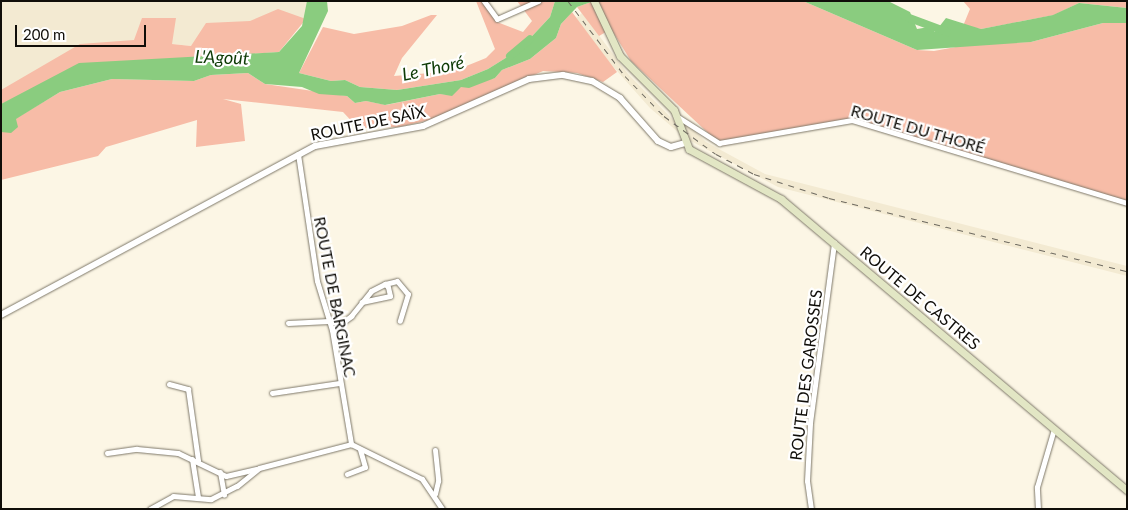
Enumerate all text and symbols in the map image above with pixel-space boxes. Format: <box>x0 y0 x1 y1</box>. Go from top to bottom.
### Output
scale bar <box>18 15 149 47</box>
text: 200 m <box>23 25 65 43</box>
water label: L'Agoût <box>194 45 250 69</box>
water label: Le Thoré <box>400 51 466 85</box>
street label: ROUTE DE SAÏX <box>309 101 427 145</box>
street label: ROUTE DU THORÉ <box>849 101 987 157</box>
street label: ROUTE DE BARGINAC <box>310 215 360 379</box>
street label: ROUTE DE CASTRES <box>856 242 984 354</box>
street label: ROUTE DES GAROSSES <box>786 289 826 461</box>

